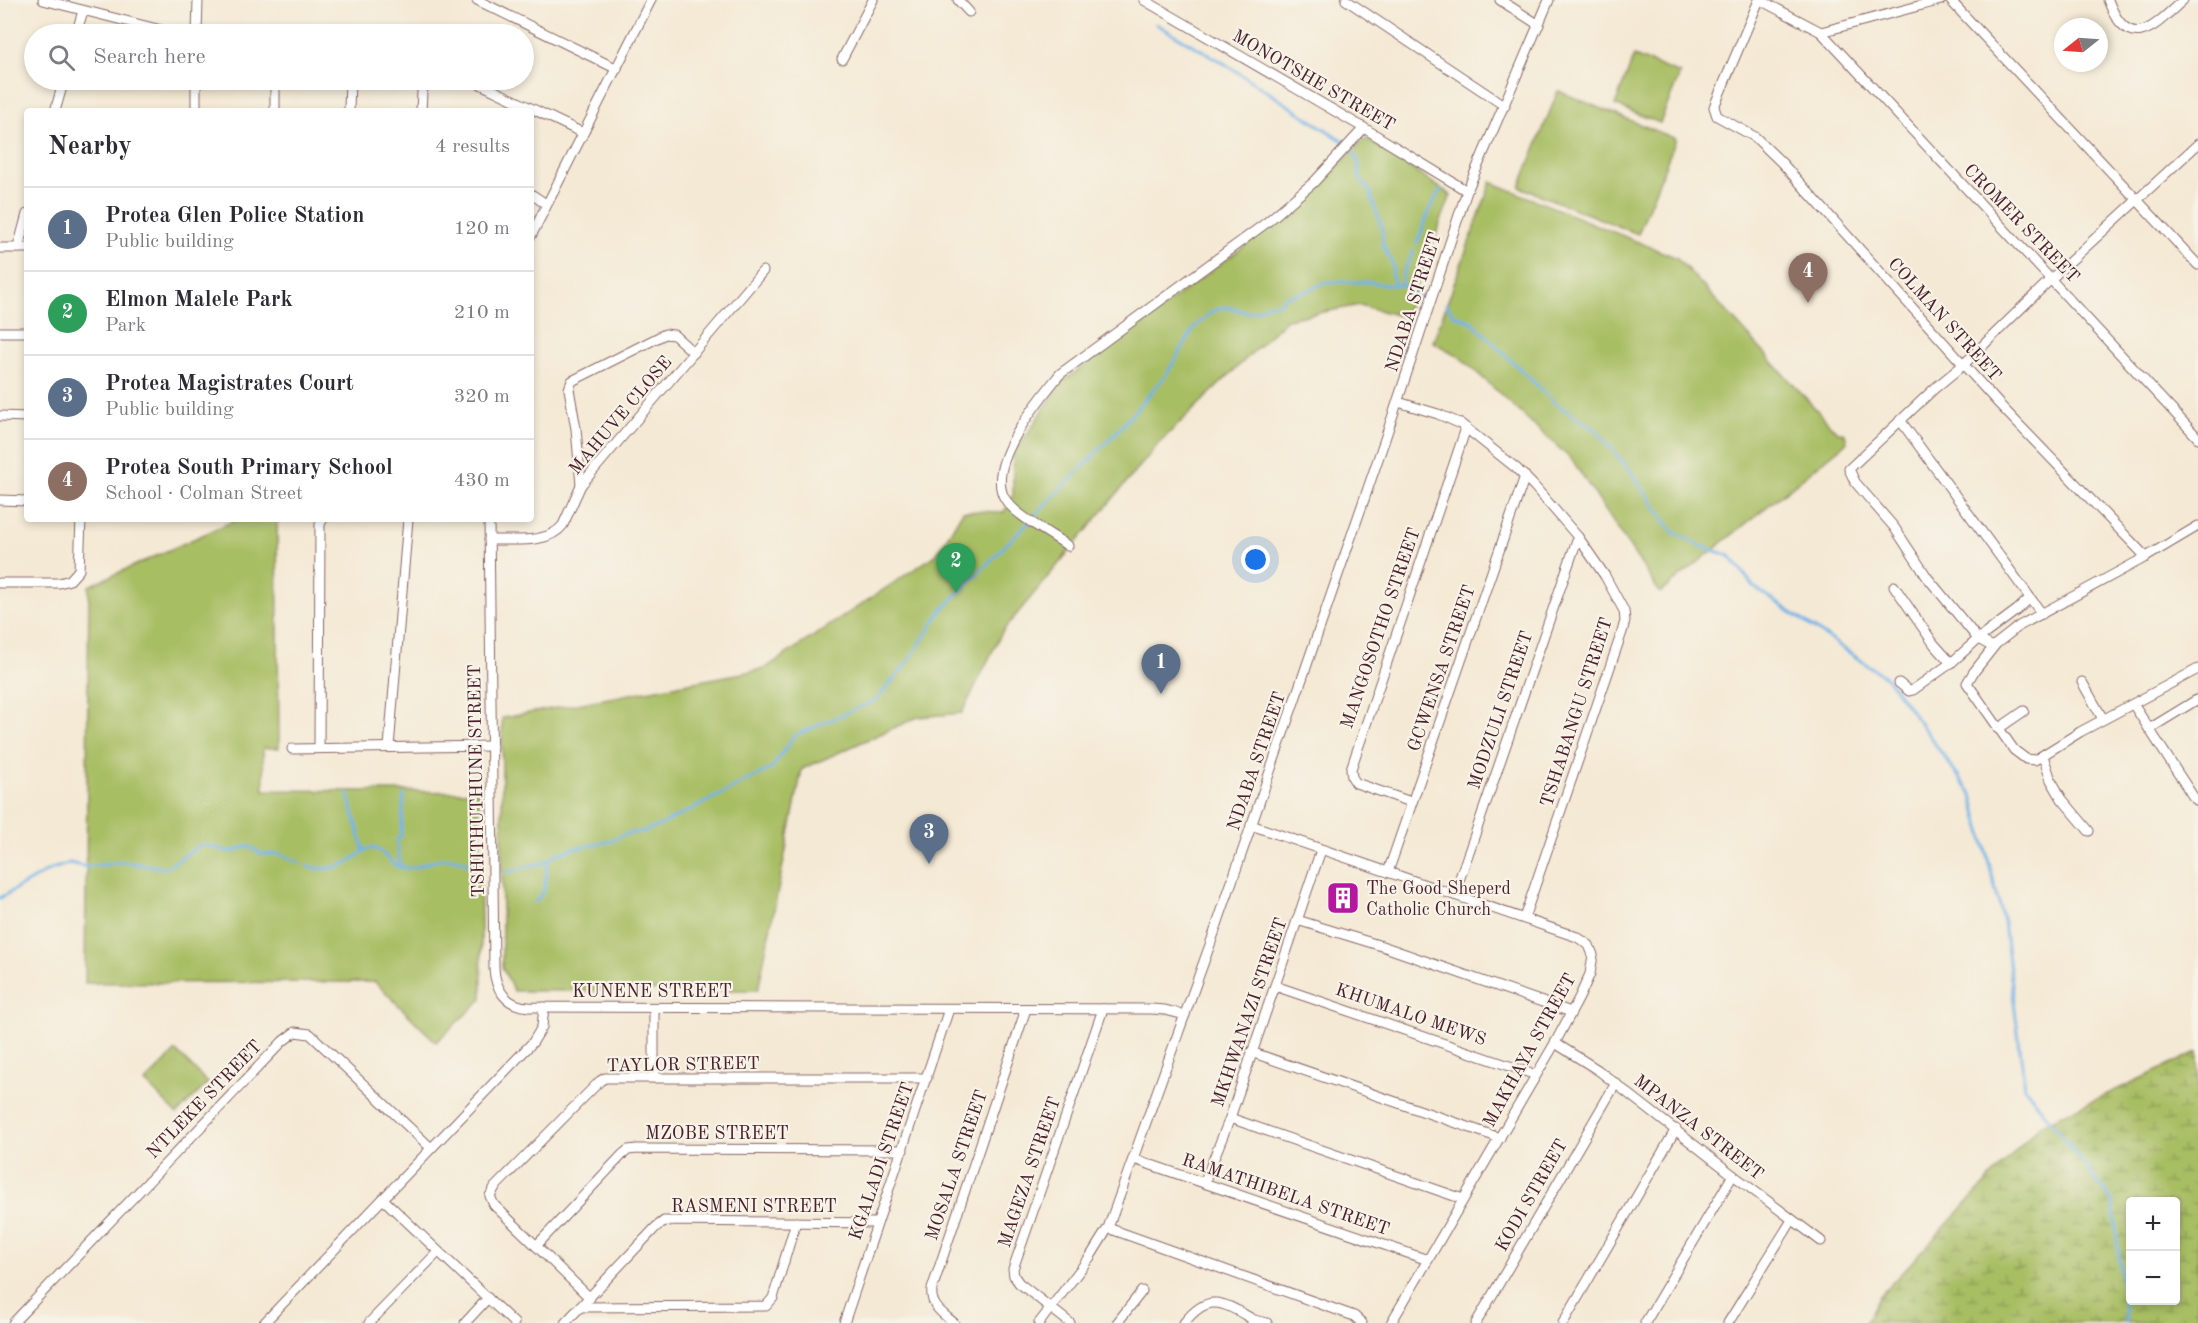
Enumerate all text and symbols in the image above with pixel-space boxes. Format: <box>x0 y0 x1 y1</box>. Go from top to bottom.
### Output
north arrow <box>2054 18 2108 72</box>
search box <box>24 24 534 90</box>
street label: MONOTSHE STREET <box>1229 27 1398 135</box>
icon: search <box>45 41 78 74</box>
text: Search here <box>93 46 206 68</box>
text: Nearby <box>48 134 132 160</box>
text: 4 results <box>435 137 510 157</box>
street label: CROMER STREET <box>1960 161 2082 287</box>
text: Protea Glen Police Station <box>105 205 364 227</box>
text: 1 <box>62 219 73 239</box>
text: 120 m <box>454 219 510 239</box>
street label: NDABA STREET <box>1383 230 1445 374</box>
text: Public building <box>105 232 234 252</box>
pin: 4 <box>1788 254 1828 303</box>
street label: COLMAN STREET <box>1884 255 2004 385</box>
text: Elmon Malele Park <box>105 289 293 311</box>
text: 2 <box>62 303 73 323</box>
text: 210 m <box>454 303 510 323</box>
text: Park <box>105 316 146 336</box>
street label: MAHUVE CLOSE <box>566 353 675 478</box>
text: Protea Magistrates Court <box>105 373 354 395</box>
text: 3 <box>62 387 73 407</box>
text: 320 m <box>454 387 510 407</box>
text: Public building <box>105 400 234 420</box>
text: Protea South Primary School <box>105 457 393 479</box>
text: 4 <box>62 471 73 491</box>
text: 430 m <box>454 471 510 491</box>
text: School · Colman Street <box>105 484 303 504</box>
street label: MANGOSOTHO STREET <box>1338 526 1424 731</box>
pin: 2 <box>936 544 976 593</box>
your location <box>1241 545 1270 574</box>
street label: GCWENSA STREET <box>1405 583 1479 754</box>
street label: TSHABANGU STREET <box>1538 615 1616 809</box>
street label: MODZULI STREET <box>1465 629 1537 792</box>
pin: 1 <box>1142 644 1180 694</box>
street label: TSHITHUTHUNE STREET <box>466 664 488 898</box>
street label: NDABA STREET <box>1225 690 1289 833</box>
pin: 3 <box>910 814 948 864</box>
building icon: The Good Sheperd Catholic Church <box>1325 880 1361 916</box>
place label: The Good Sheperd Catholic Church <box>1366 880 1511 919</box>
street label: MKHWANAZI STREET <box>1209 915 1291 1109</box>
street label: MAKHAYA STREET <box>1480 971 1580 1130</box>
street label: KHUMALO MEWS <box>1333 981 1488 1049</box>
street label: KUNENE STREET <box>572 983 732 1001</box>
street label: NTLEKE STREET <box>144 1037 266 1162</box>
street label: TAYLOR STREET <box>606 1055 760 1075</box>
street label: MPANZA STREET <box>1630 1072 1766 1184</box>
street label: KGALADI STREET <box>846 1080 917 1243</box>
street label: MOSALA STREET <box>923 1088 991 1243</box>
street label: MAGEZA STREET <box>996 1094 1064 1250</box>
street label: MZOBE STREET <box>645 1125 789 1143</box>
street label: KODI STREET <box>1493 1136 1571 1255</box>
street label: RAMATHIBELA STREET <box>1180 1151 1392 1239</box>
map controls <box>2126 1197 2180 1305</box>
button: + <box>2126 1197 2180 1251</box>
street label: RASMENI STREET <box>671 1198 837 1216</box>
button: − <box>2126 1251 2180 1305</box>

